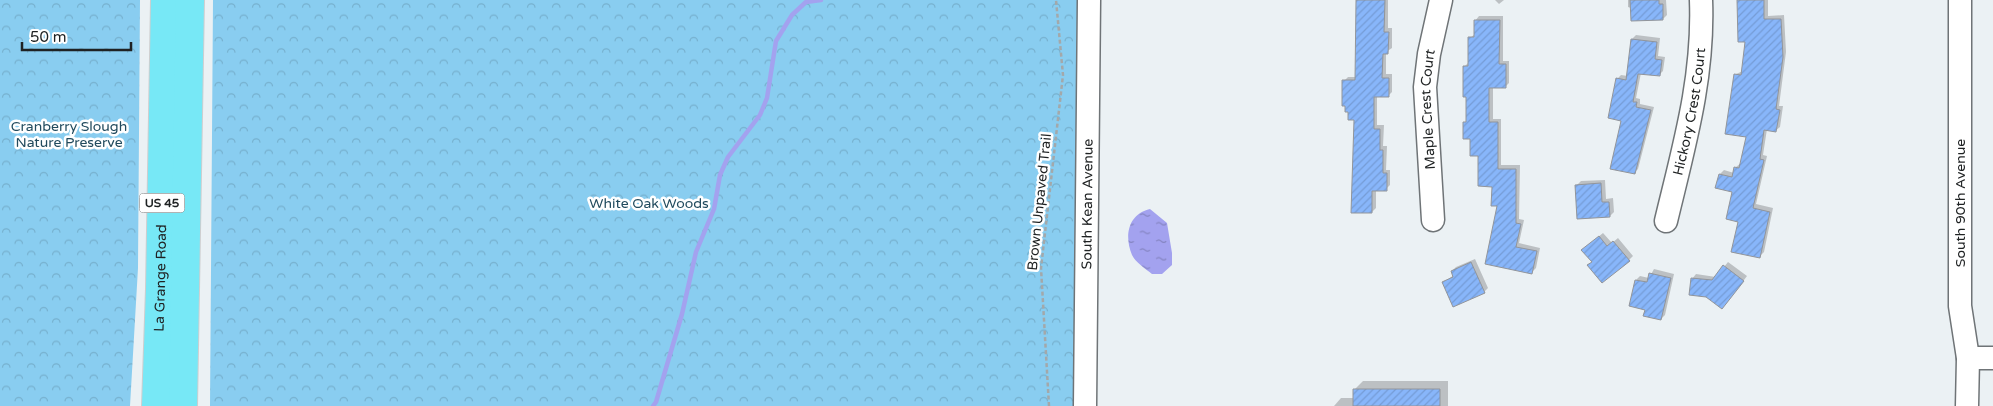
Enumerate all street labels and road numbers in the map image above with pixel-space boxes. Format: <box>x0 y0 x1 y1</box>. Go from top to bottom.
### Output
street label: Hickory Crest Court <box>1669 46 1709 177</box>
street label: Maple Crest Court <box>1417 47 1439 170</box>
street label: Brown Unpaved Trail <box>1024 133 1055 271</box>
street label: South Kean Avenue <box>1078 138 1097 269</box>
street label: South 90th Avenue <box>1952 139 1969 267</box>
road number: US 45 <box>140 194 184 212</box>
street label: La Grange Road <box>151 224 170 332</box>

